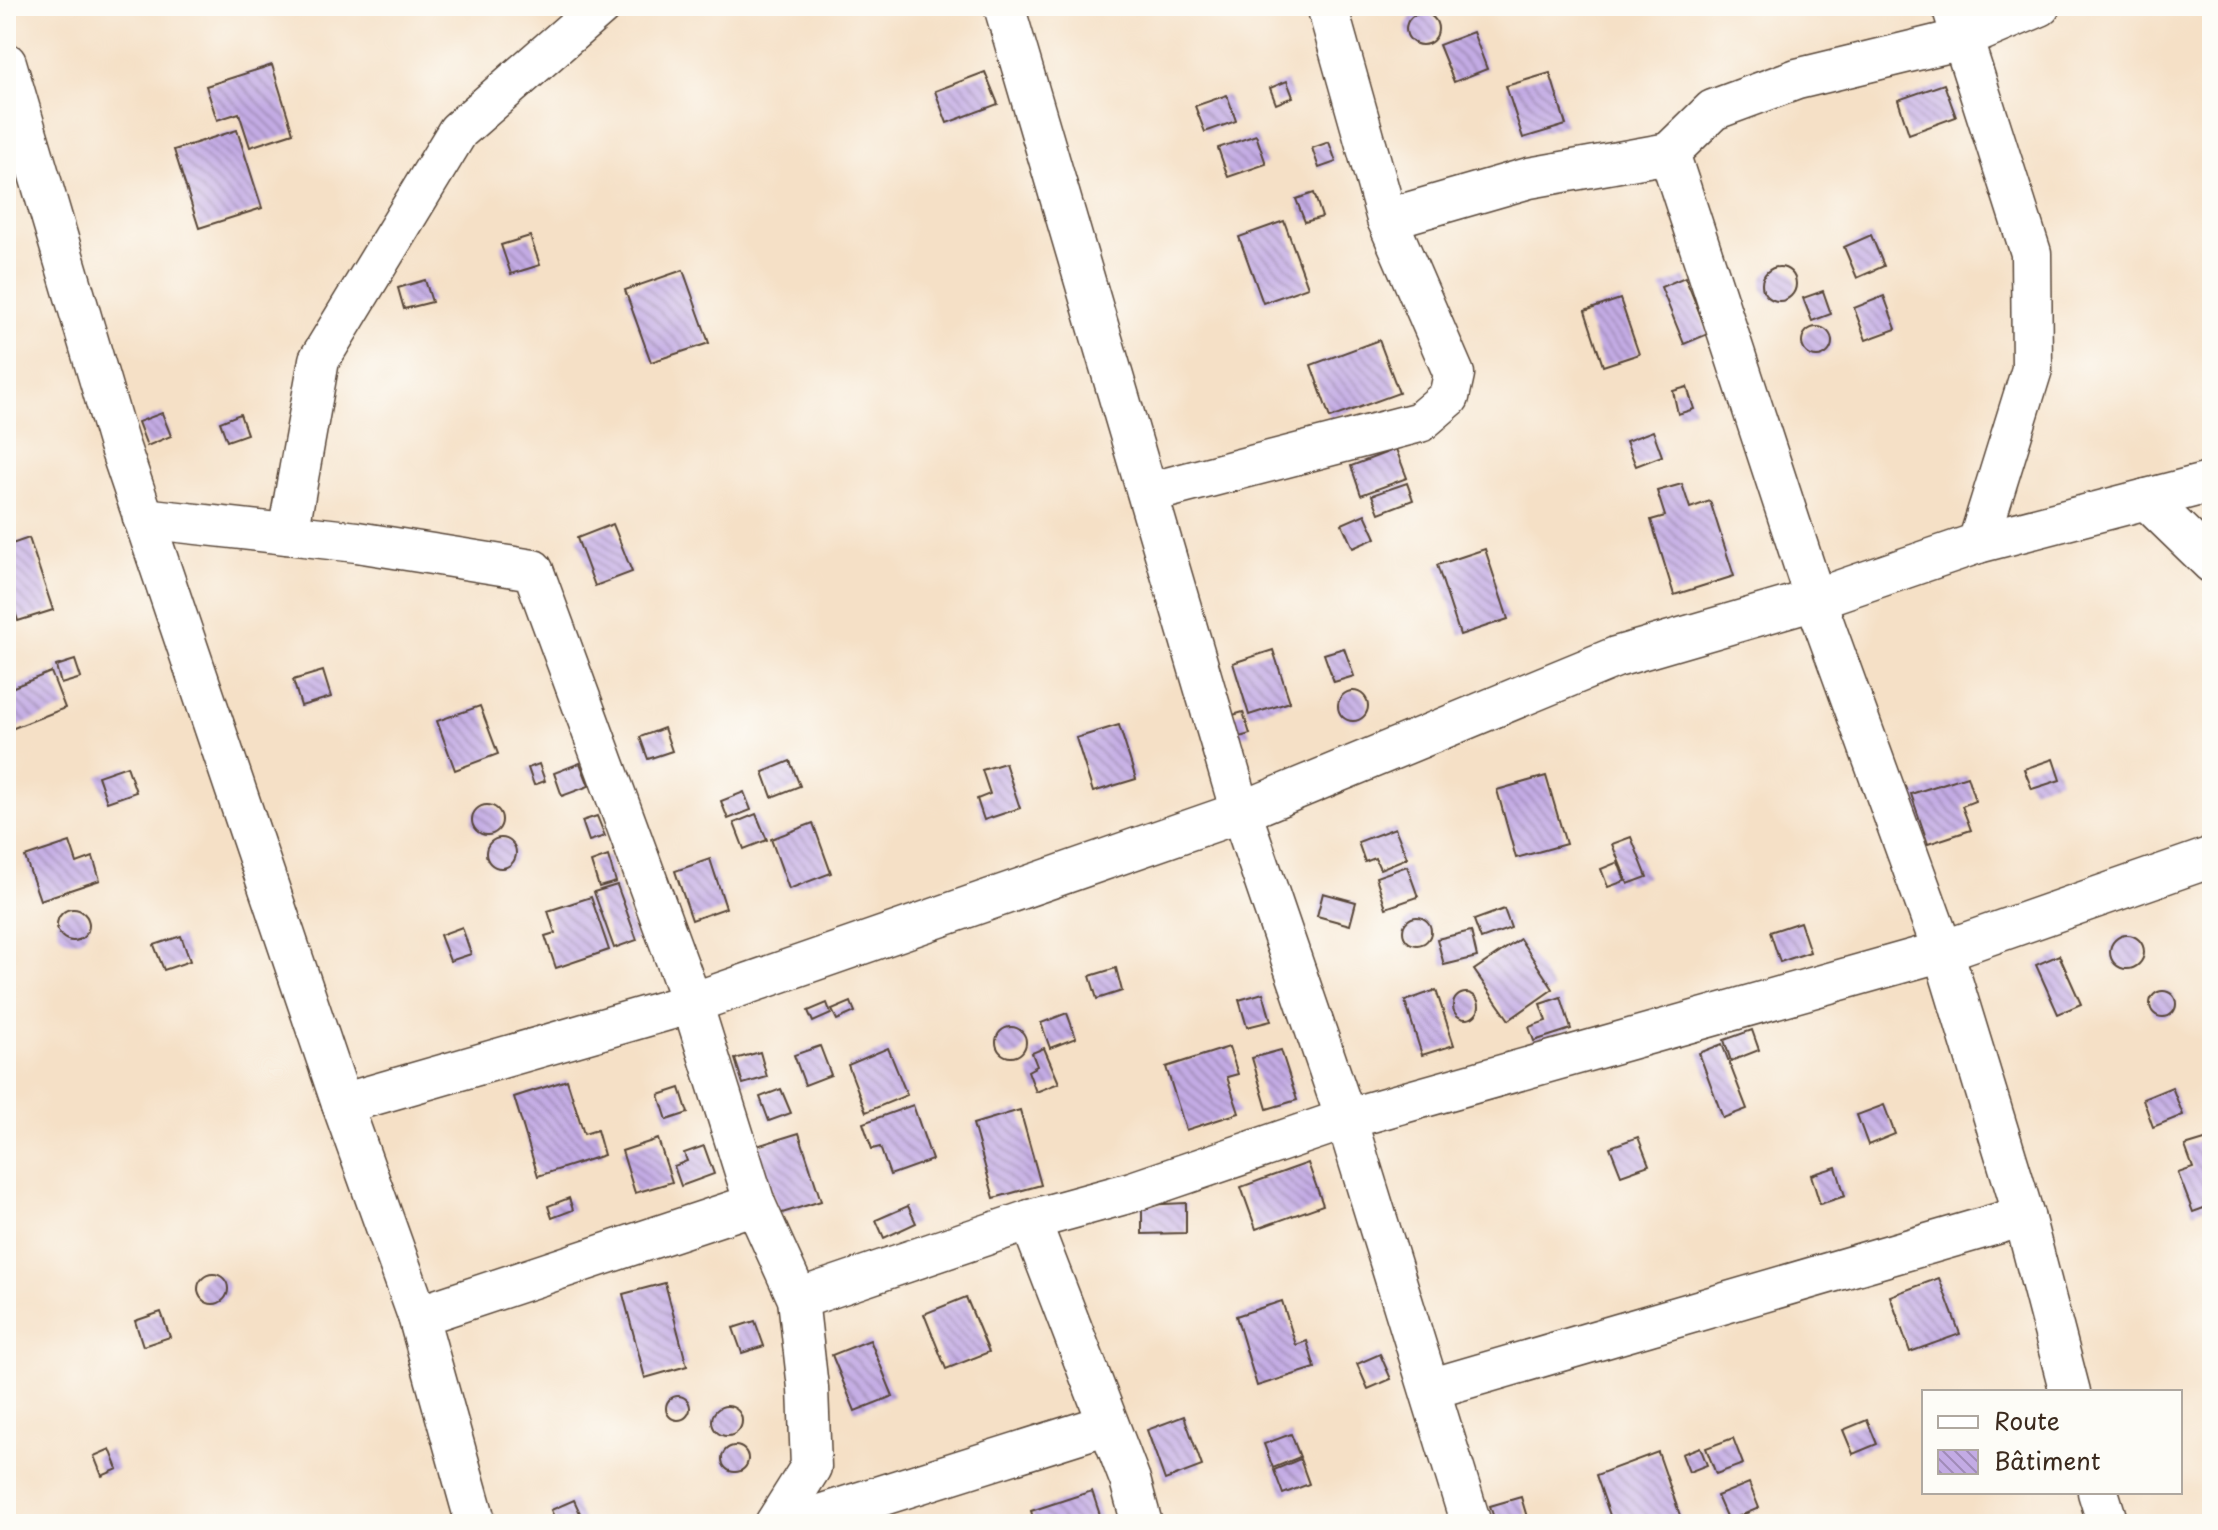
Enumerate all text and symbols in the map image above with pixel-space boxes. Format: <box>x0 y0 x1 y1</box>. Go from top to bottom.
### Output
legend <box>1922 1390 2182 1494</box>
text: Route <box>1994 1402 2060 1438</box>
text: Bâtiment <box>1994 1442 2101 1478</box>

